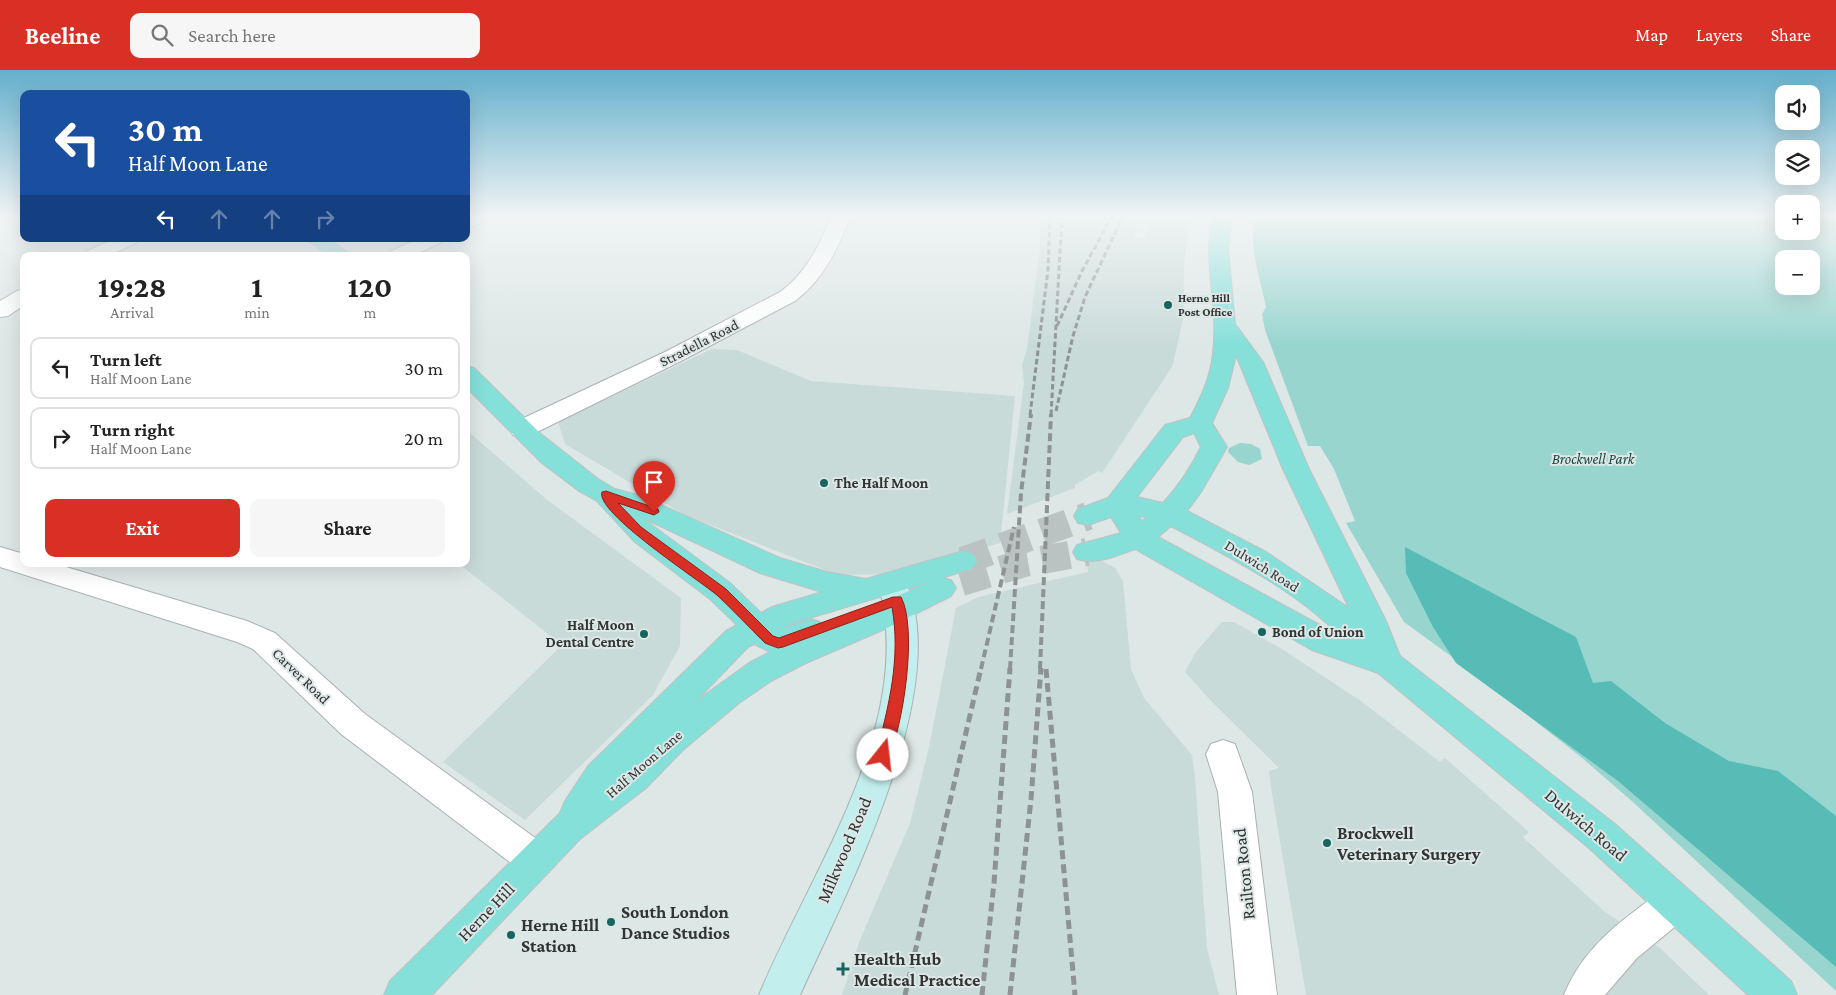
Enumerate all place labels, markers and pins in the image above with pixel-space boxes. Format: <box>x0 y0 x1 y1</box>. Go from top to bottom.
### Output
place label: Herne Hill Post Office <box>1178 291 1233 319</box>
marker: Herne Hill Post Office <box>1162 299 1174 311</box>
pin <box>633 461 675 512</box>
place label: The Half Moon <box>834 475 929 491</box>
marker: The Half Moon <box>818 477 830 489</box>
place label: Half Moon Dental Centre <box>546 617 634 650</box>
place label: Bond of Union <box>1272 624 1364 640</box>
marker: Bond of Union <box>1256 626 1268 638</box>
marker: Half Moon Dental Centre <box>638 628 650 640</box>
place label: Brockwell Veterinary Surgery <box>1336 823 1481 864</box>
marker: Brockwell Veterinary Surgery <box>1321 837 1333 849</box>
place label: South London Dance Studios <box>621 902 730 943</box>
place label: Herne Hill Station <box>521 915 599 956</box>
marker: South London Dance Studios <box>605 916 617 928</box>
marker: Herne Hill Station <box>505 929 517 941</box>
place label: Health Hub Medical Practice <box>854 949 980 990</box>
marker: Health Hub Medical Practice <box>836 962 850 976</box>

